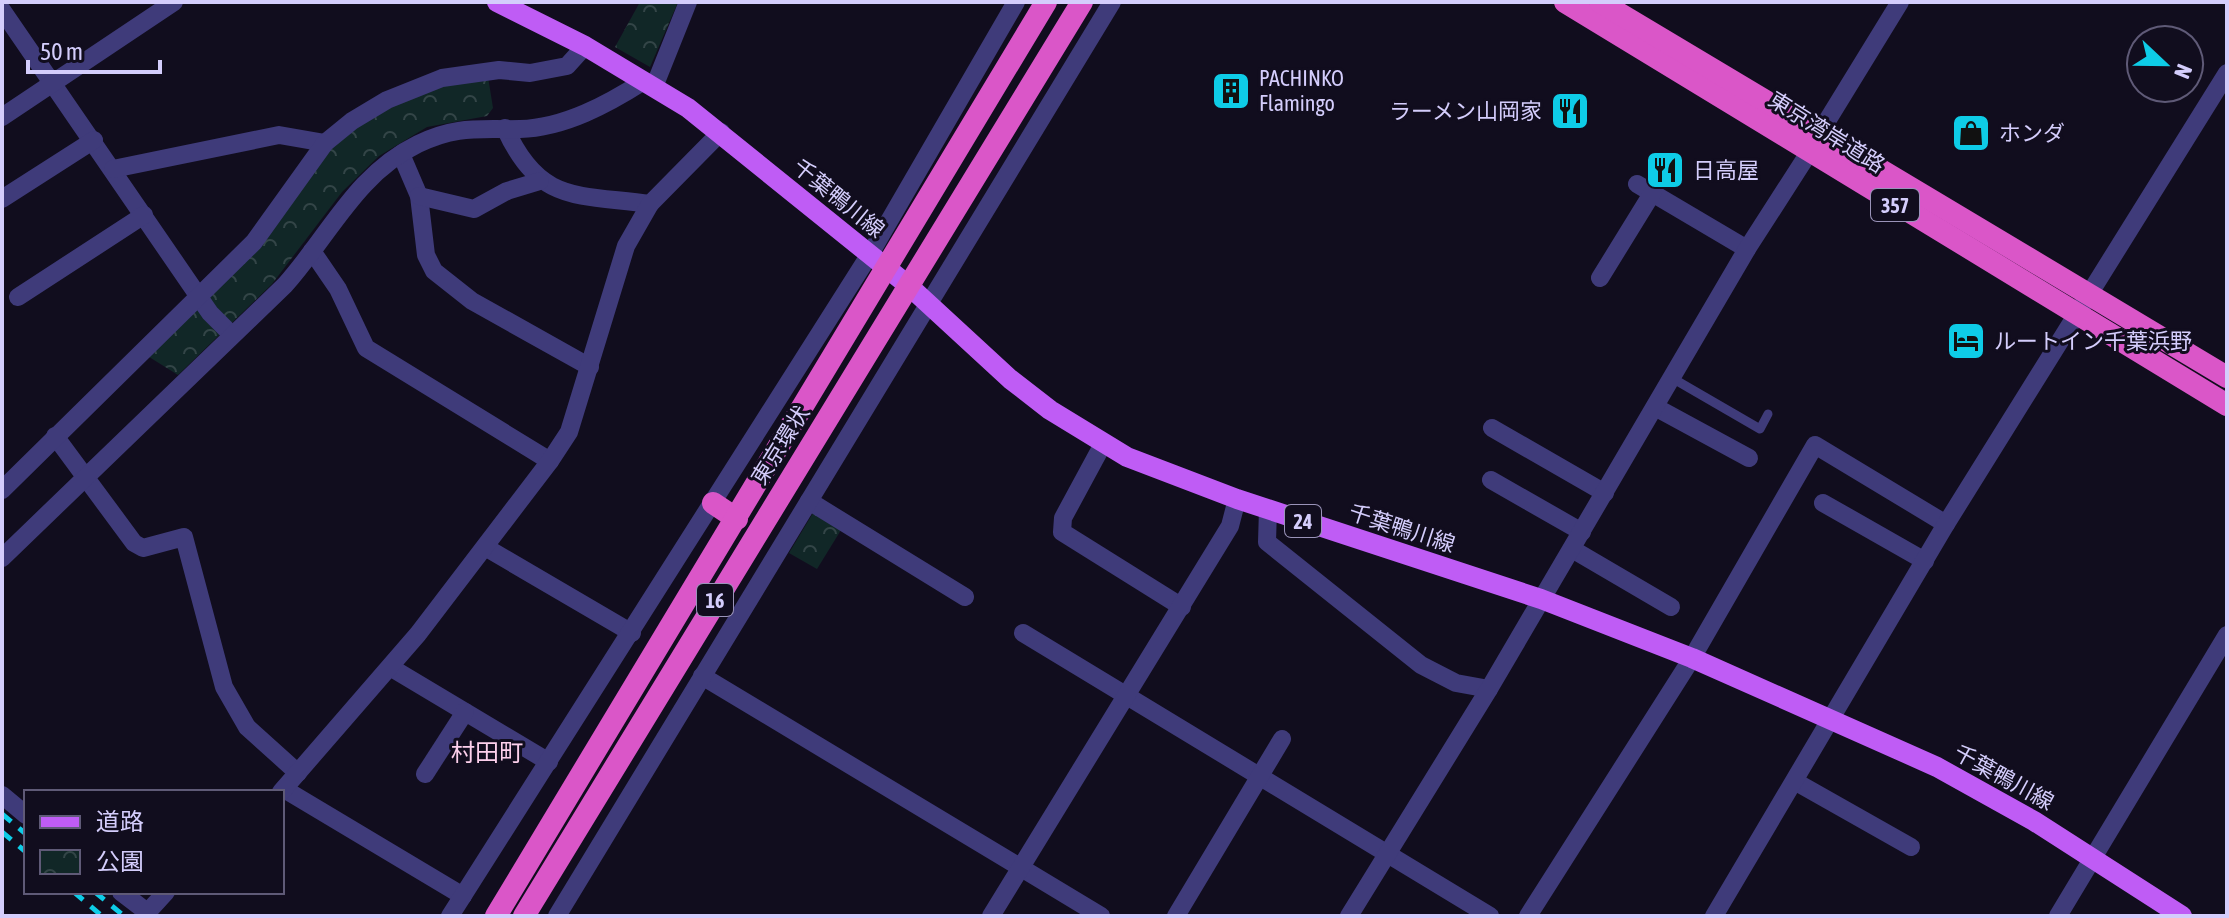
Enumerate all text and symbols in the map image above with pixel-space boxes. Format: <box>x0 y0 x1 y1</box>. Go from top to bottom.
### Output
scale bar <box>28 24 160 74</box>
north arrow <box>2125 24 2205 104</box>
text: 50 m <box>40 38 83 65</box>
text: N <box>2169 61 2198 82</box>
place label: PACHINKO Flamingo <box>1259 65 1344 116</box>
building icon: PACHINKO Flamingo <box>1210 70 1252 112</box>
street label: 東京湾岸道路 <box>1764 86 1890 178</box>
restaurant icon: ラーメン山岡家 <box>1549 90 1591 132</box>
place label: ラーメン山岡家 <box>1389 98 1542 124</box>
shop icon: ホンダ <box>1950 112 1992 154</box>
place label: ホンダ <box>1999 120 2065 146</box>
restaurant icon: 日高屋 <box>1644 149 1686 191</box>
street label: 千葉鴨川線 <box>788 153 890 243</box>
place label: 日高屋 <box>1693 157 1759 183</box>
road number: 357 <box>1871 189 1919 221</box>
hotel icon: ルートイン千葉浜野 <box>1945 320 1987 362</box>
place label: ルートイン千葉浜野 <box>1994 328 2192 354</box>
street label: 東京環状 <box>746 401 814 489</box>
street label: 千葉鴨川線 <box>1346 499 1458 557</box>
road number: 24 <box>1285 505 1321 537</box>
road number: 16 <box>697 584 733 616</box>
district label: 村田町 <box>451 739 523 766</box>
street label: 千葉鴨川線 <box>1950 739 2058 815</box>
legend <box>24 790 284 894</box>
text: 道路 <box>96 808 144 835</box>
text: 公園 <box>96 848 144 875</box>

